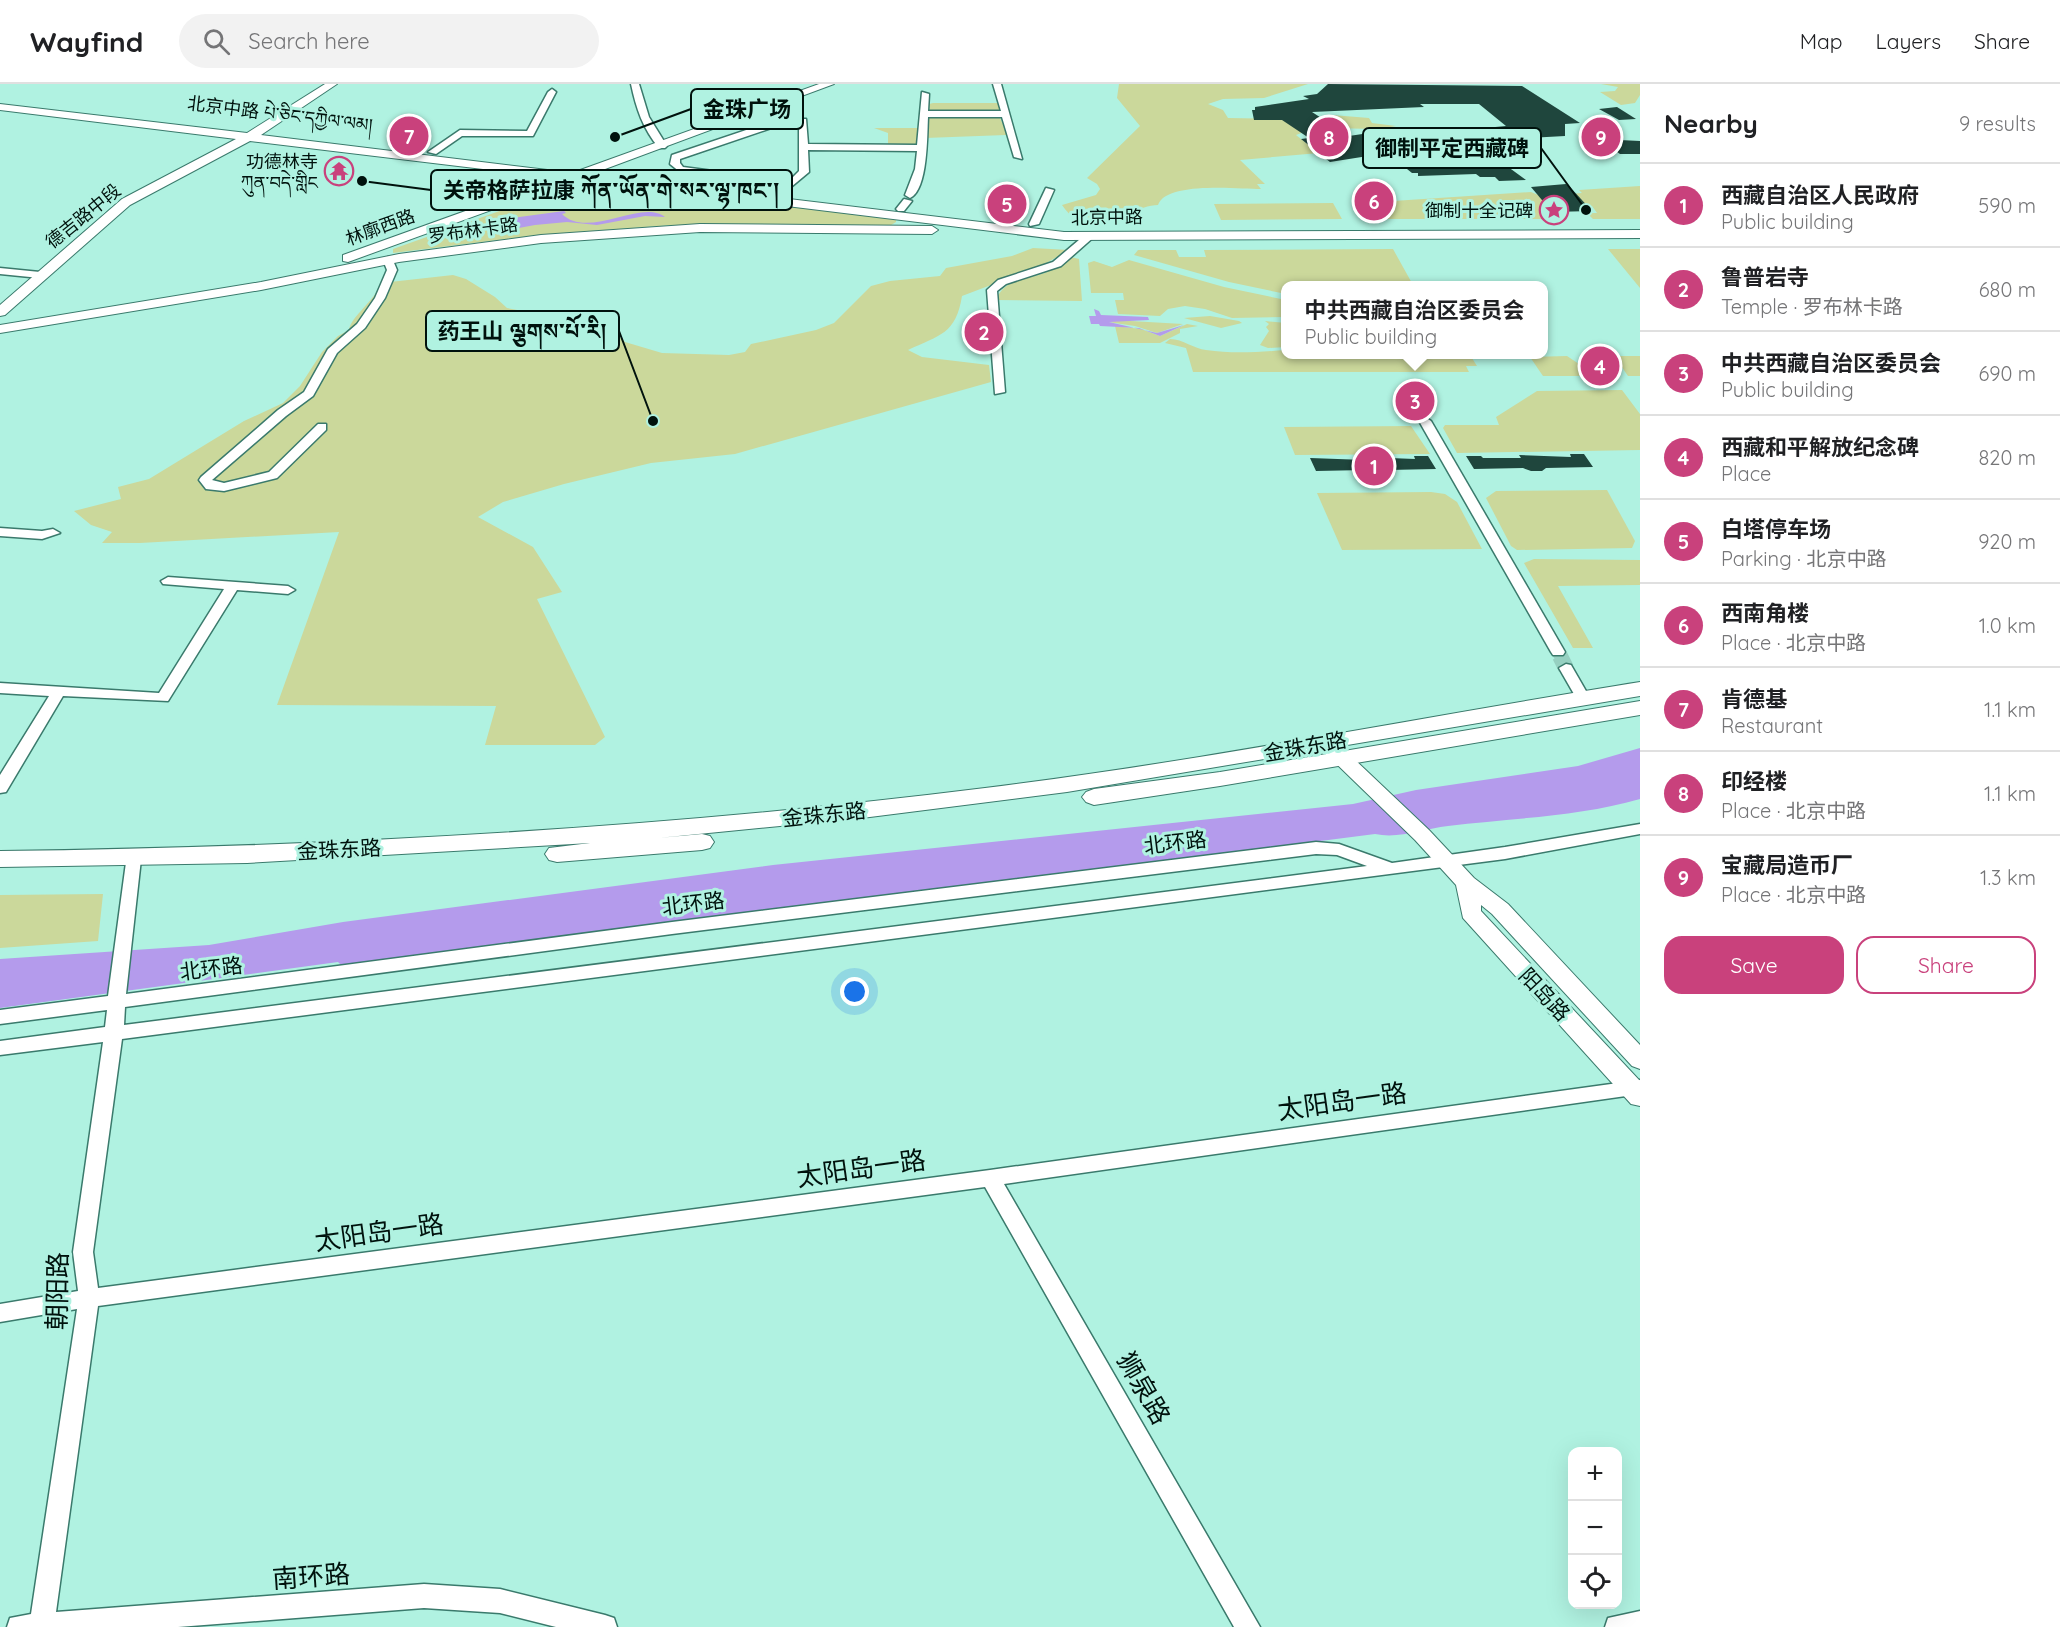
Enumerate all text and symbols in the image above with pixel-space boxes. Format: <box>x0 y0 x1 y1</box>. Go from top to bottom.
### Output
search box <box>179 14 599 68</box>
text: Wayfind <box>30 24 143 59</box>
icon: search <box>200 25 233 58</box>
text: Search here <box>248 27 370 55</box>
text: Map <box>1800 28 1843 54</box>
text: Layers <box>1876 28 1941 54</box>
text: Share <box>1974 28 2030 54</box>
street label: 北京中路 པེ་ཅིང་དཀྱིལ་ལམ། <box>186 89 374 141</box>
callout: 金珠广场 <box>691 89 803 129</box>
text: 金珠广场 <box>703 95 791 123</box>
text: Nearby <box>1664 107 1758 140</box>
text: 9 results <box>1959 111 2036 136</box>
pin: 7 <box>390 113 428 158</box>
pin: 8 <box>1310 115 1348 160</box>
pin: 9 <box>1582 115 1620 160</box>
callout: 御制平定西藏碑 <box>1363 128 1541 168</box>
text: 御制平定西藏碑 <box>1375 134 1529 162</box>
place label: 功德林寺 ཀུན་བདེ་གླིང <box>241 150 319 198</box>
temple icon: 功德林寺 ཀུན་བདེ་གླིང <box>323 155 355 187</box>
callout: 关帝格萨拉康 ཀོན་ཡོན་གེ་སར་ལྷ་ཁང་། <box>431 170 792 210</box>
text: 关帝格萨拉康 ཀོན་ཡོན་གེ་སར་ལྷ་ཁང་། <box>443 173 779 210</box>
pin: 6 <box>1354 178 1394 224</box>
street label: 德吉路中段 <box>41 179 125 253</box>
text: 西藏自治区人民政府 <box>1721 181 1919 209</box>
pin: 5 <box>988 182 1026 226</box>
text: 1 <box>1680 193 1687 218</box>
text: 590 m <box>1978 193 2036 218</box>
place icon: 御制十全记碑 <box>1538 194 1570 226</box>
place label: 御制十全记碑 <box>1425 199 1533 222</box>
street label: 林廓西路 <box>342 204 418 250</box>
street label: 北京中路 <box>1071 205 1143 229</box>
text: Public building <box>1721 209 1854 234</box>
street label: 罗布林卡路 <box>427 212 519 248</box>
text: 鲁普岩寺 <box>1721 263 1809 291</box>
text: 2 <box>1678 277 1689 302</box>
text: 680 m <box>1979 277 2036 302</box>
popup <box>1281 281 1548 359</box>
text: Temple · 罗布林卡路 <box>1721 294 1903 319</box>
text: 中共西藏自治区委员会 <box>1304 296 1525 324</box>
pin: 2 <box>964 310 1004 354</box>
callout: 药王山 ལྕགས་པོ་རི། <box>426 311 619 351</box>
text: 药王山 ལྕགས་པོ་རི། <box>437 313 607 350</box>
text: Public building <box>1304 324 1437 349</box>
pin: 4 <box>1580 344 1620 388</box>
text: 中共西藏自治区委员会 <box>1721 349 1941 377</box>
text: 3 <box>1678 361 1689 386</box>
text: 690 m <box>1978 361 2036 386</box>
text: Public building <box>1721 377 1854 402</box>
pin: 3 <box>1396 378 1434 424</box>
text: 西藏和平解放纪念碑 <box>1721 433 1919 461</box>
pin: 1 <box>1354 444 1394 488</box>
text: 4 <box>1678 445 1689 470</box>
text: 820 m <box>1979 445 2036 470</box>
text: Place <box>1721 461 1771 486</box>
text: 白塔停车场 <box>1721 515 1831 543</box>
text: 5 <box>1678 529 1689 554</box>
text: 920 m <box>1978 529 2036 554</box>
text: Parking · 北京中路 <box>1721 546 1886 571</box>
text: 西南角楼 <box>1721 599 1809 627</box>
text: 6 <box>1678 613 1689 638</box>
text: 1.0 km <box>1979 613 2036 638</box>
text: Place · 北京中路 <box>1721 630 1866 655</box>
text: 肯德基 <box>1721 685 1787 713</box>
text: 7 <box>1678 697 1689 722</box>
text: 1.1 km <box>1984 697 2036 722</box>
text: Restaurant <box>1721 713 1823 738</box>
street label: 金珠东路 <box>1261 726 1349 766</box>
text: 印经楼 <box>1721 767 1787 795</box>
text: 8 <box>1678 781 1689 806</box>
text: 1.1 km <box>1984 781 2036 806</box>
street label: 金珠东路 <box>781 797 867 831</box>
text: Place · 北京中路 <box>1721 798 1866 823</box>
street label: 北环路 <box>1142 825 1208 859</box>
street label: 金珠东路 <box>296 834 382 864</box>
text: 宝藏局造币厂 <box>1721 851 1853 879</box>
text: 9 <box>1678 865 1689 890</box>
text: 1.3 km <box>1980 865 2036 890</box>
text: Place · 北京中路 <box>1721 882 1866 907</box>
street label: 北环路 <box>660 886 726 920</box>
button: Save <box>1664 936 1844 994</box>
button: Share <box>1856 936 2036 994</box>
street label: 北环路 <box>178 951 244 985</box>
street label: 阳岛路 <box>1514 962 1576 1026</box>
your location <box>840 977 869 1006</box>
street label: 太阳岛一路 <box>1275 1076 1409 1126</box>
street label: 太阳岛一路 <box>794 1143 928 1193</box>
street label: 太阳岛一路 <box>312 1207 446 1257</box>
street label: 朝阳路 <box>40 1252 74 1330</box>
street label: 狮泉路 <box>1110 1346 1178 1430</box>
map controls <box>1568 1447 1622 1609</box>
button: + <box>1568 1447 1622 1501</box>
button: − <box>1568 1501 1622 1555</box>
button: locate <box>1568 1555 1622 1609</box>
street label: 南环路 <box>271 1557 351 1595</box>

